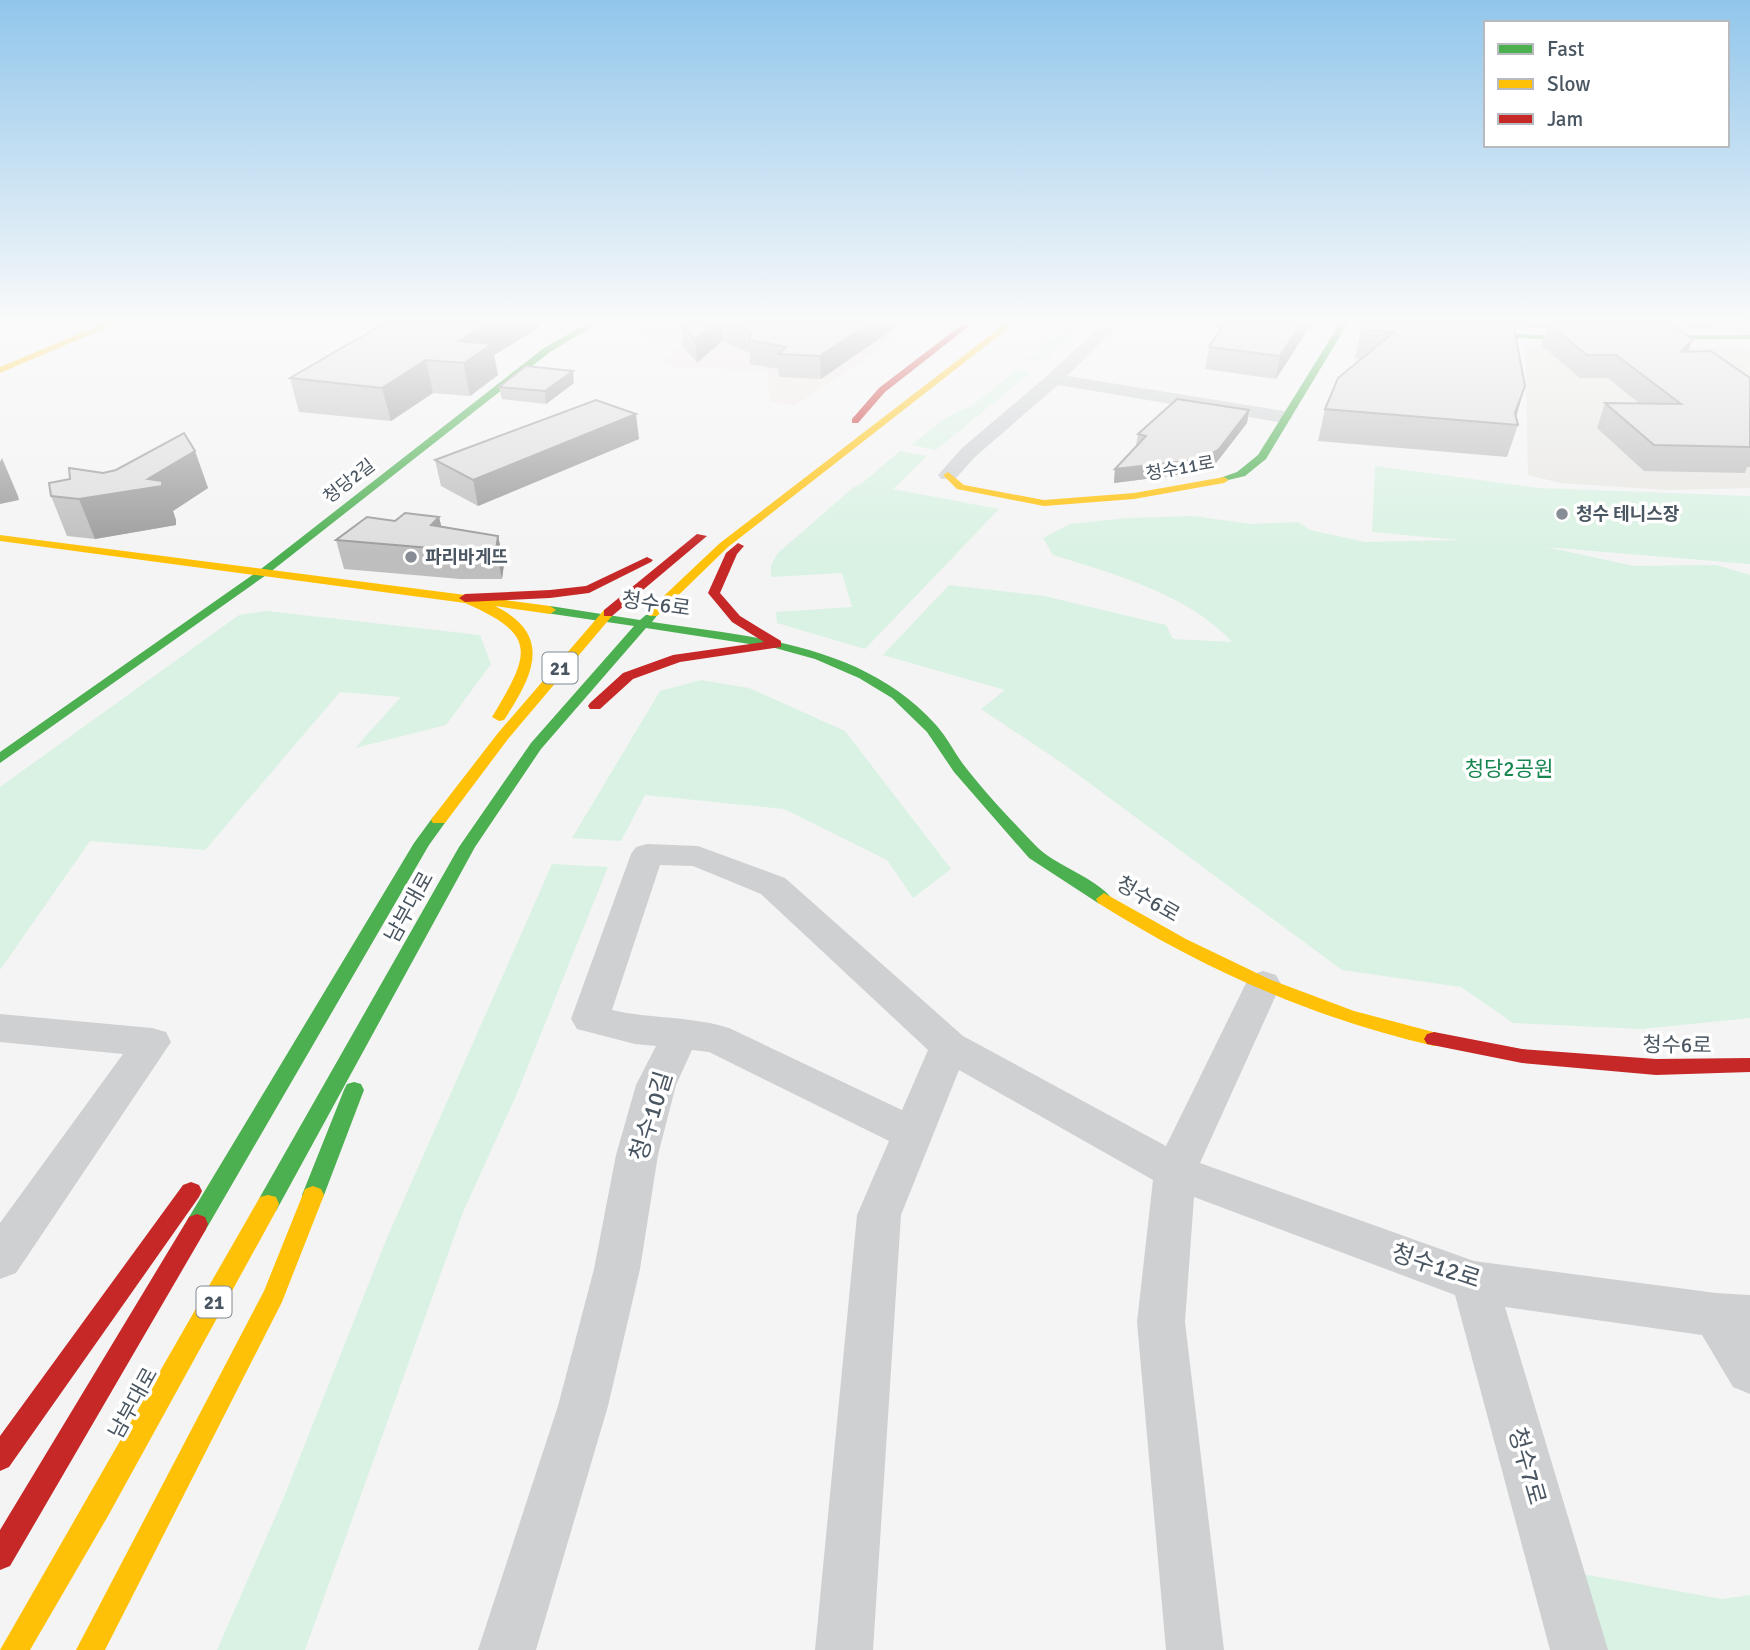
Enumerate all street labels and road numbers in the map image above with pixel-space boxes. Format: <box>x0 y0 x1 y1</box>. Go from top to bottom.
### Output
street label: 청수11로 <box>1144 451 1216 485</box>
street label: 청당2길 <box>319 454 379 508</box>
street label: 청수6로 <box>620 586 692 622</box>
road number: 21 <box>542 652 578 684</box>
street label: 남부대로 <box>379 867 439 947</box>
street label: 청수6로 <box>1111 870 1185 928</box>
street label: 청수6로 <box>1642 1031 1712 1059</box>
street label: 청수10길 <box>623 1068 679 1164</box>
street label: 청수12로 <box>1388 1237 1484 1295</box>
road number: 21 <box>196 1286 232 1318</box>
street label: 남부대로 <box>103 1363 163 1443</box>
street label: 청수7로 <box>1502 1424 1552 1508</box>

